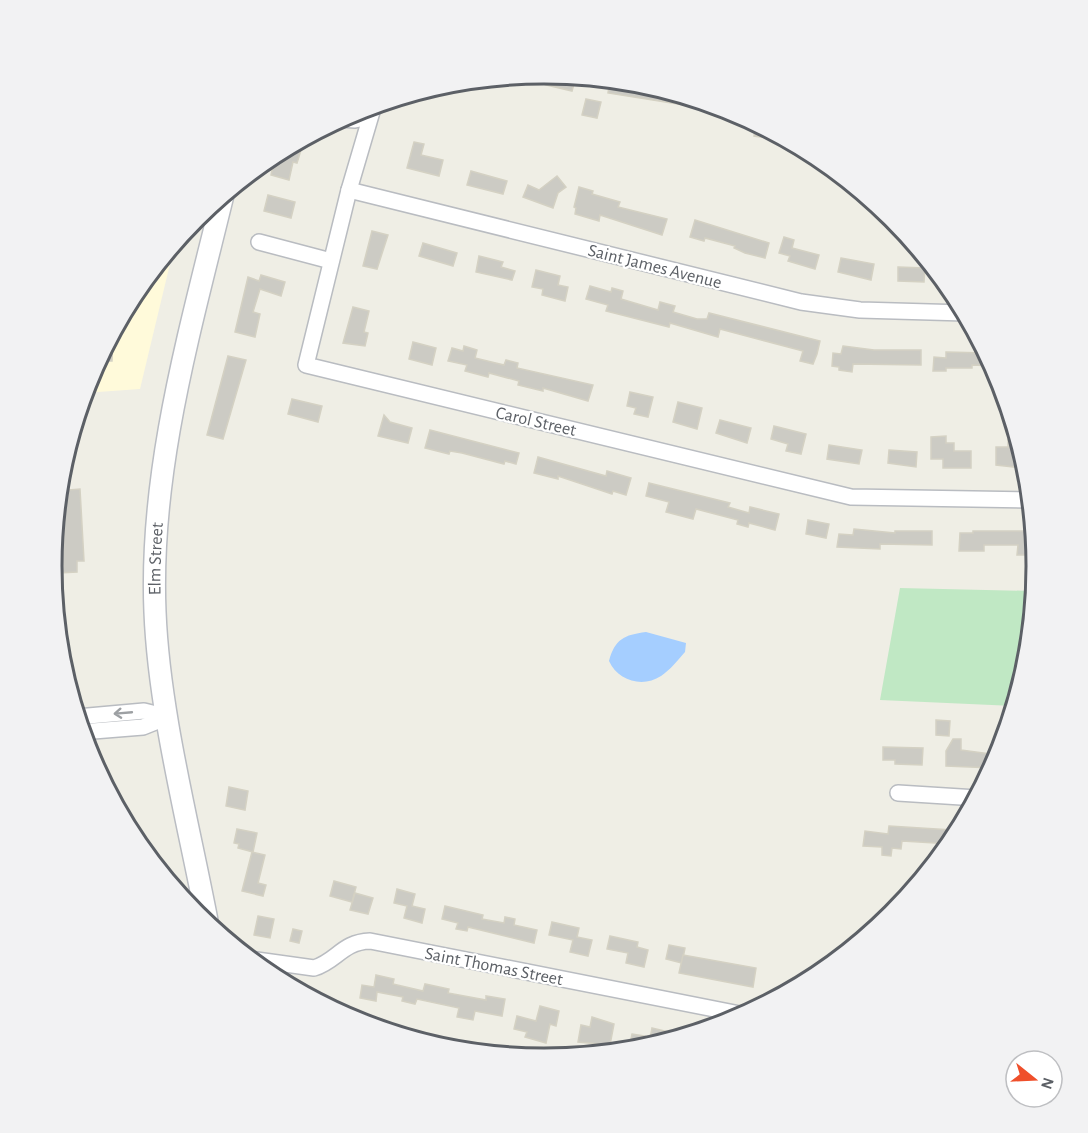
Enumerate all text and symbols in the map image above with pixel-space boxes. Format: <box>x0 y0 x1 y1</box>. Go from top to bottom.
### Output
street label: Saint James Avenue <box>586 242 723 292</box>
street label: Carol Street <box>494 404 578 440</box>
street label: Elm Street <box>146 522 167 595</box>
one-way arrow <box>113 708 133 719</box>
street label: Saint Thomas Street <box>423 945 565 989</box>
north arrow <box>1004 1049 1064 1109</box>
text: N <box>1038 1076 1057 1091</box>

